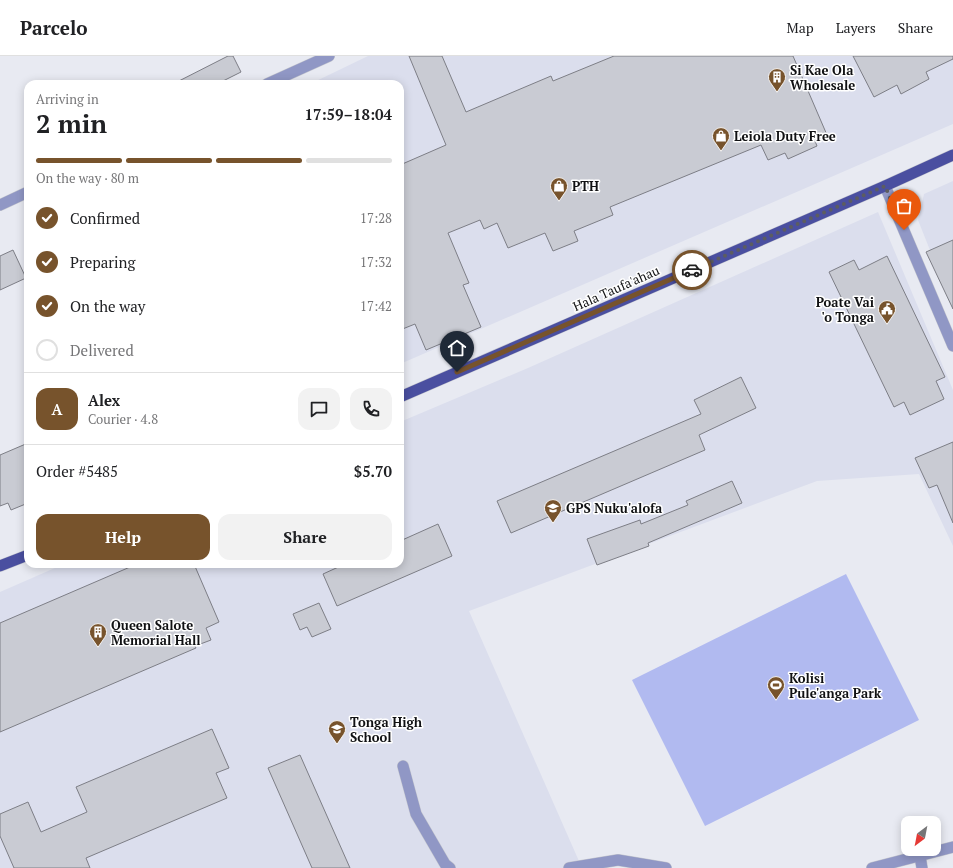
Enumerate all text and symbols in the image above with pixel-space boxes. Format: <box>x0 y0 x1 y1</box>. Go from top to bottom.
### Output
text: Parcelo <box>20 15 88 40</box>
text: Map <box>787 18 814 37</box>
text: Layers <box>836 18 876 37</box>
text: Share <box>898 18 933 37</box>
place label: Si Kae Ola Wholesale <box>790 61 855 94</box>
building icon: Si Kae Ola Wholesale <box>767 67 787 92</box>
text: Arriving in <box>36 90 99 108</box>
text: 17:59–18:04 <box>305 104 392 124</box>
text: 2 min <box>36 106 107 140</box>
shop icon: Leiola Duty Free <box>711 126 731 151</box>
place label: Leiola Duty Free <box>734 127 836 145</box>
text: On the way · 80 m <box>36 169 139 187</box>
shop icon: PTH <box>549 176 569 201</box>
place label: PTH <box>572 177 599 195</box>
pin <box>887 189 921 230</box>
icon: bag <box>893 195 915 217</box>
icon: check <box>36 207 58 229</box>
text: Confirmed <box>70 208 140 228</box>
text: 17:28 <box>360 209 392 227</box>
courier <box>672 250 712 290</box>
icon: check <box>36 251 58 273</box>
text: Preparing <box>70 252 135 272</box>
text: 17:32 <box>360 253 392 271</box>
icon: car <box>681 259 703 281</box>
street label: Hala Taufa'ahau <box>570 261 663 315</box>
place label: Poate Vai 'o Tonga <box>816 293 875 326</box>
icon: check <box>36 295 58 317</box>
text: On the way <box>70 296 145 316</box>
text: 17:42 <box>360 297 392 315</box>
public building icon: Poate Vai 'o Tonga <box>877 299 897 324</box>
pin <box>440 331 474 372</box>
icon: home <box>446 337 468 359</box>
text: Delivered <box>70 340 134 360</box>
button: chat <box>298 388 340 430</box>
button: phone <box>350 388 392 430</box>
text: Alex <box>88 390 120 410</box>
text: A <box>52 399 62 419</box>
text: Courier · 4.8 <box>88 410 158 428</box>
text: Order #5485 <box>36 461 118 481</box>
text: $5.70 <box>354 461 392 481</box>
school or university icon: GPS Nuku'alofa <box>543 498 563 523</box>
place label: GPS Nuku'alofa <box>566 499 663 517</box>
button: Help <box>36 514 210 560</box>
button: Share <box>218 514 392 560</box>
place label: Queen Salote Memorial Hall <box>111 616 201 649</box>
building icon: Queen Salote Memorial Hall <box>88 622 108 647</box>
place label: Kolisi Pule'anga Park <box>789 669 882 702</box>
sports icon: Kolisi Pule'anga Park <box>766 675 786 700</box>
place label: Tonga High School <box>350 713 423 746</box>
school or university icon: Tonga High School <box>327 719 347 744</box>
north arrow <box>901 816 941 856</box>
map controls <box>901 816 941 856</box>

